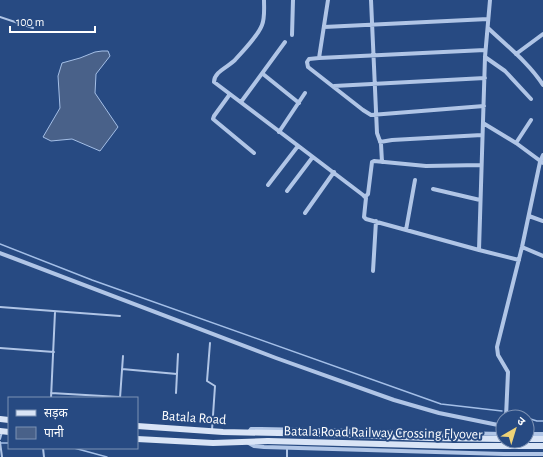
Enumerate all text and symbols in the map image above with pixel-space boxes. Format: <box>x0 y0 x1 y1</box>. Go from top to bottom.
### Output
scale bar <box>10 8 95 34</box>
text: 100 m <box>16 16 44 28</box>
legend <box>8 397 138 449</box>
text: सड़क <box>44 407 69 420</box>
street label: Batala Road <box>161 409 227 427</box>
north arrow <box>495 409 535 449</box>
text: उ <box>515 415 527 428</box>
street label: Batala Road Railway Crossing Flyover <box>283 424 483 442</box>
text: पानी <box>44 425 65 439</box>

